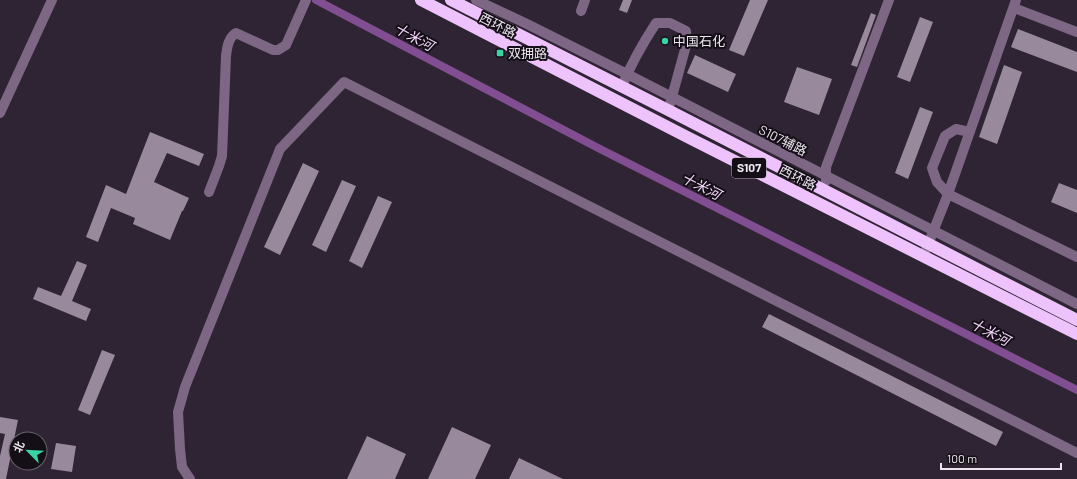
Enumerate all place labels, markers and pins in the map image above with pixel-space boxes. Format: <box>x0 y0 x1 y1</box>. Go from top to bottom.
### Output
place label: 中国石化 <box>673 33 725 49</box>
marker: 中国石化 <box>660 36 670 46</box>
place label: 双拥路 <box>508 45 547 61</box>
marker: 双拥路 <box>495 48 505 58</box>

